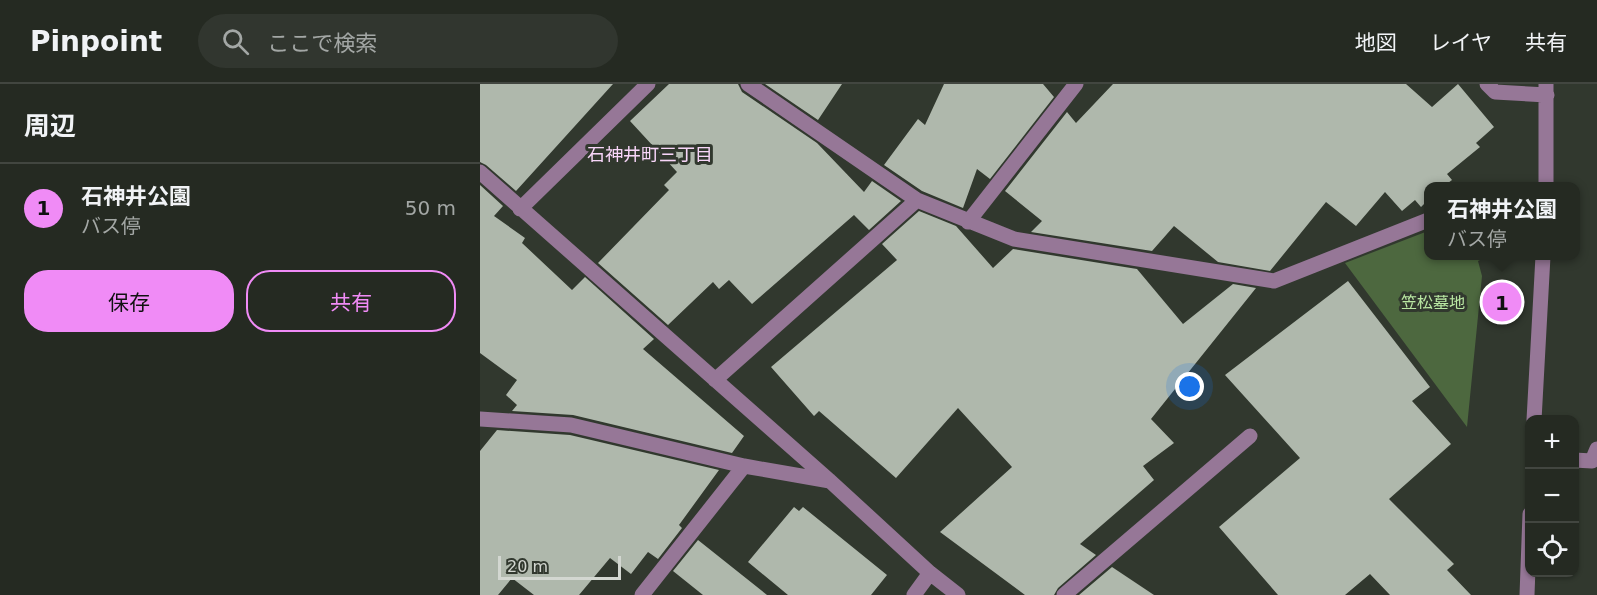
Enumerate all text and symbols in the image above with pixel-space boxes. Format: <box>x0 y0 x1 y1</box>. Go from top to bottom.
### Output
search box <box>198 14 618 68</box>
text: Pinpoint <box>30 25 162 58</box>
icon: search <box>219 25 252 58</box>
text: ここで検索 <box>267 31 377 56</box>
text: 地図 <box>1355 31 1397 55</box>
text: レイヤ <box>1430 31 1492 55</box>
text: 共有 <box>1525 31 1567 55</box>
text: 周辺 <box>24 111 76 141</box>
district label: 石神井町三丁目 <box>587 144 713 165</box>
popup <box>1424 182 1580 260</box>
text: 石神井公園 <box>81 184 191 209</box>
text: 1 <box>37 196 50 220</box>
text: 50 m <box>405 196 456 220</box>
text: 石神井公園 <box>1447 197 1557 222</box>
text: バス停 <box>81 214 141 238</box>
text: バス停 <box>1447 227 1507 251</box>
button: 保存 <box>24 270 234 332</box>
button: 共有 <box>246 270 456 332</box>
pin: 1 <box>1482 280 1522 324</box>
park label: 笠松墓地 <box>1401 293 1465 312</box>
your location <box>1175 372 1204 401</box>
map controls <box>1525 415 1579 577</box>
button: + <box>1525 415 1579 469</box>
button: − <box>1525 469 1579 523</box>
button: locate <box>1525 523 1579 577</box>
scale bar <box>498 553 621 580</box>
text: 20 m <box>507 557 548 576</box>

